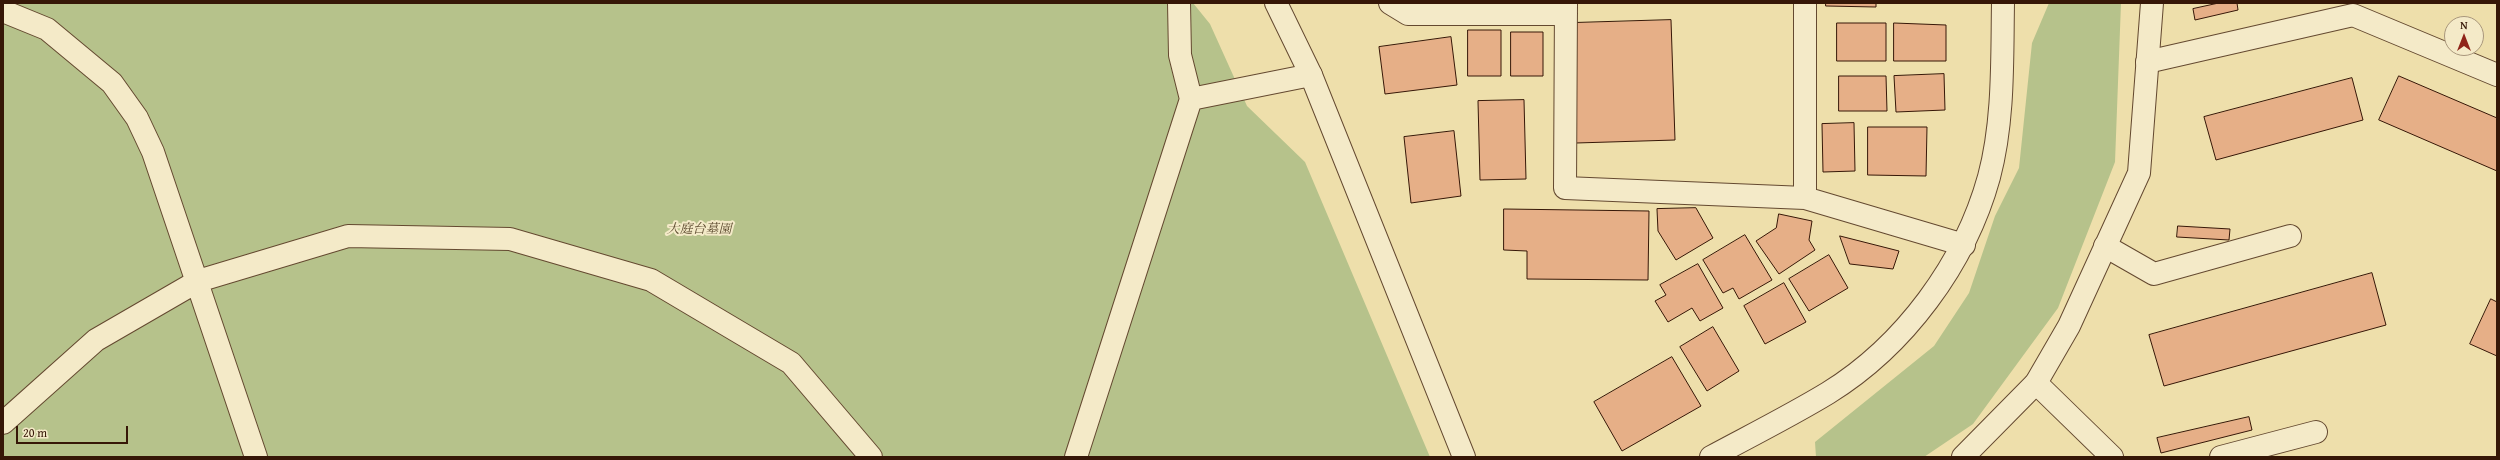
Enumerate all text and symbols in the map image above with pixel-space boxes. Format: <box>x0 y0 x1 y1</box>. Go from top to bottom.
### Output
north arrow <box>2444 16 2484 56</box>
text: N <box>2460 17 2468 33</box>
park label: 大庭台墓園 <box>667 222 731 238</box>
scale bar <box>18 418 130 444</box>
text: 20 m <box>23 424 47 441</box>

